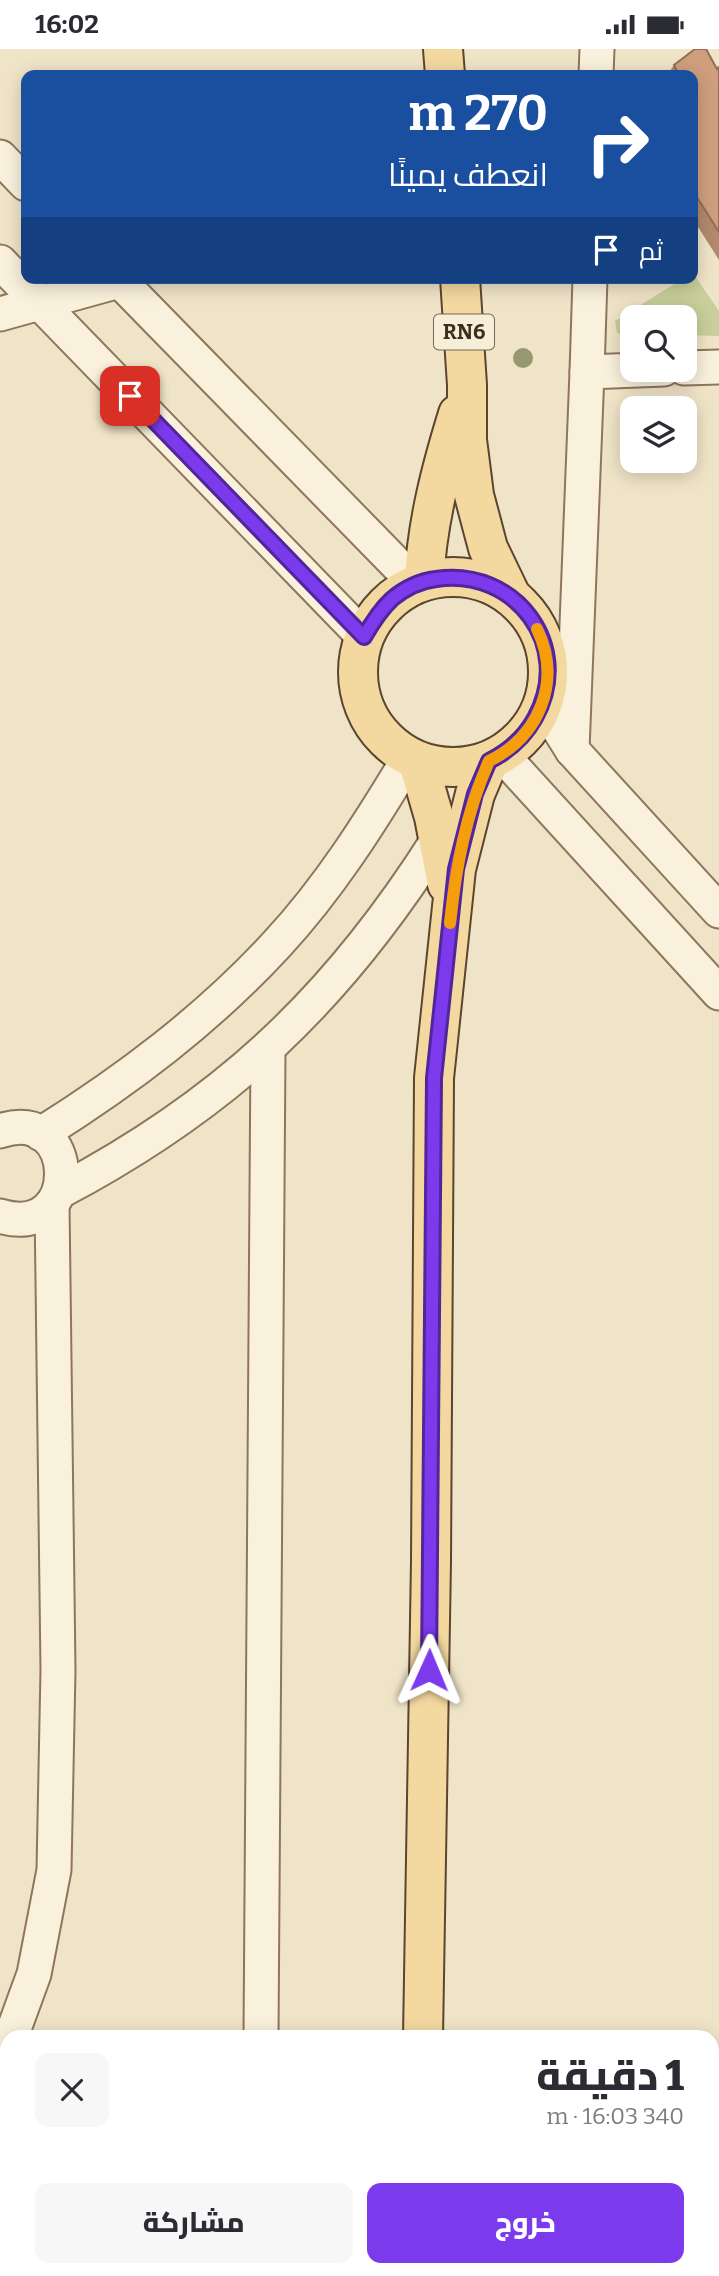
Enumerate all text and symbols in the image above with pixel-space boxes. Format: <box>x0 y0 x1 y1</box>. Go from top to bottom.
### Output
text: 16:02 <box>35 9 99 40</box>
text: 270 m <box>408 84 548 143</box>
icon: right <box>572 98 663 189</box>
text: انعطف يمينًا <box>388 156 548 194</box>
icon: arrive <box>587 231 625 269</box>
text: ثم <box>639 236 663 267</box>
map controls <box>620 305 697 473</box>
button: search <box>620 305 697 382</box>
road number: RN6 <box>434 315 494 349</box>
pin <box>100 366 160 426</box>
icon: arrive <box>111 377 149 415</box>
button: layers <box>620 396 697 473</box>
position arrow <box>392 1633 466 1707</box>
text: 1 دقيقة <box>536 2051 684 2101</box>
button: close <box>35 2053 109 2127</box>
text: 340 m · 16:03 <box>547 2102 684 2130</box>
button: مشاركة <box>35 2183 353 2263</box>
button: خروج <box>367 2183 684 2263</box>

